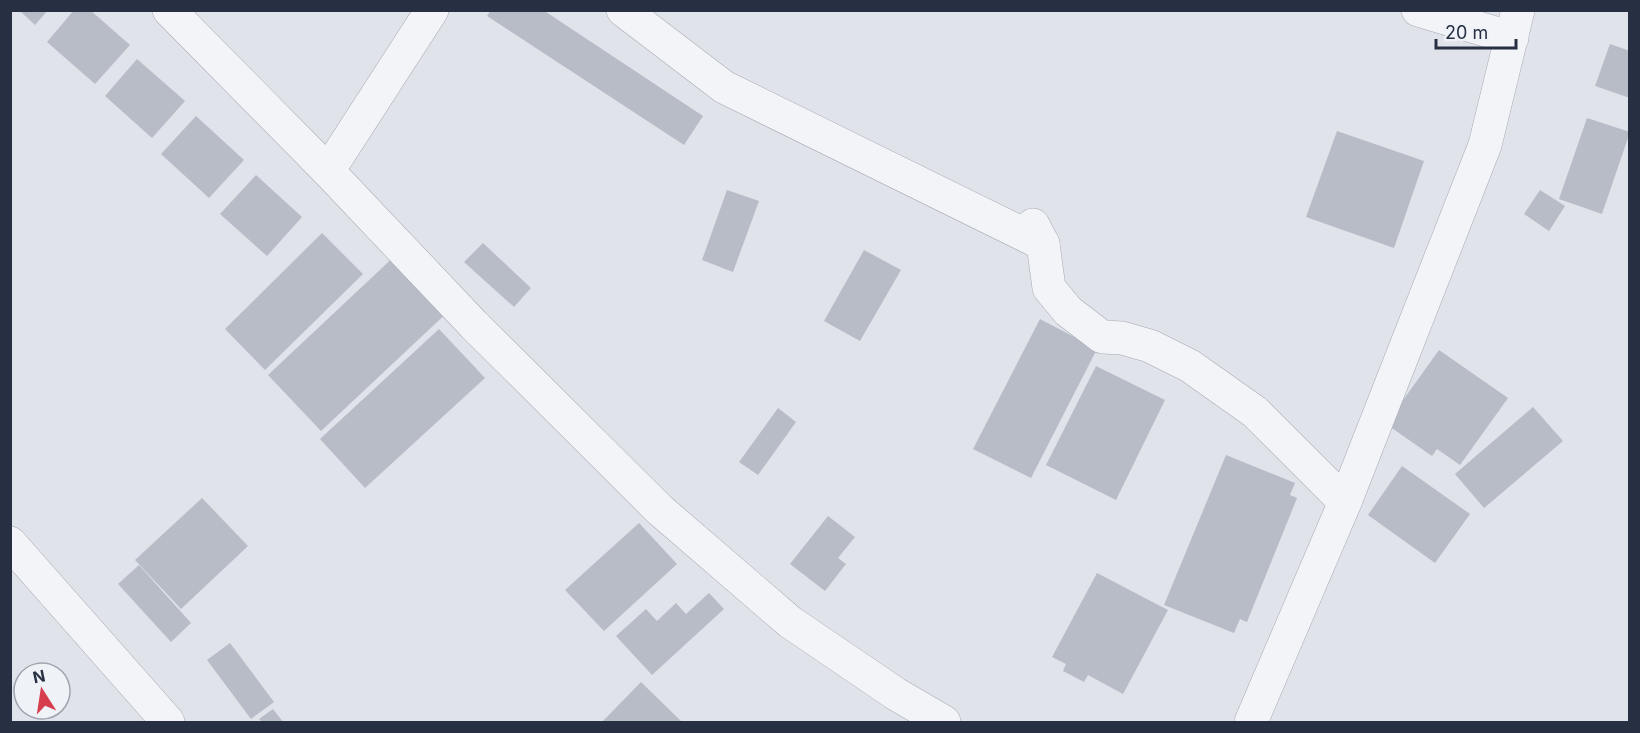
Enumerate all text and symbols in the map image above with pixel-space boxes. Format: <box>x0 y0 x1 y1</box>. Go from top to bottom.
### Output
scale bar <box>1436 12 1516 50</box>
text: 20 m <box>1445 22 1488 43</box>
north arrow <box>12 661 72 721</box>
text: N <box>31 665 47 687</box>

